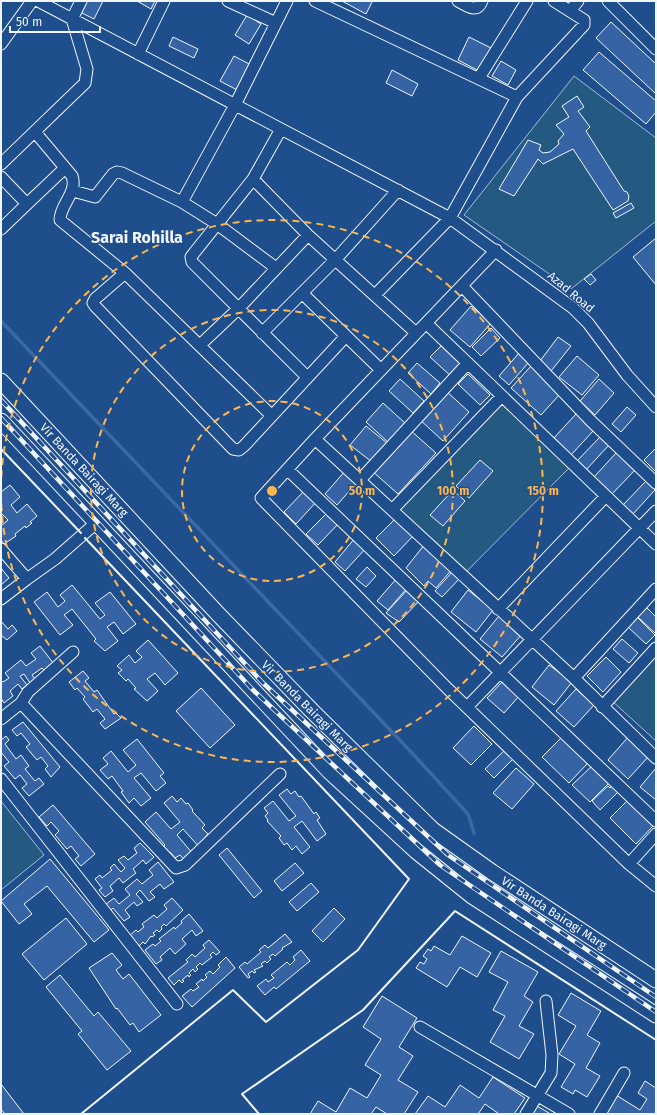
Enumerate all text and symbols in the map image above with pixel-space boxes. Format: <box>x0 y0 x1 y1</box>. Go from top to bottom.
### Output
scale bar <box>10 8 100 34</box>
text: 50 m <box>16 15 42 29</box>
district label: Sarai Rohilla <box>91 228 183 247</box>
street label: Azad Road <box>545 268 597 316</box>
street label: Vir Banda Bairagi Marg <box>37 420 132 520</box>
centre of rings <box>265 484 279 498</box>
text: 50 m <box>349 484 375 498</box>
text: 100 m <box>437 484 469 498</box>
text: 150 m <box>527 484 559 498</box>
street label: Vir Banda Bairagi Marg <box>259 658 356 755</box>
street label: Vir Banda Bairagi Marg <box>499 874 610 953</box>

